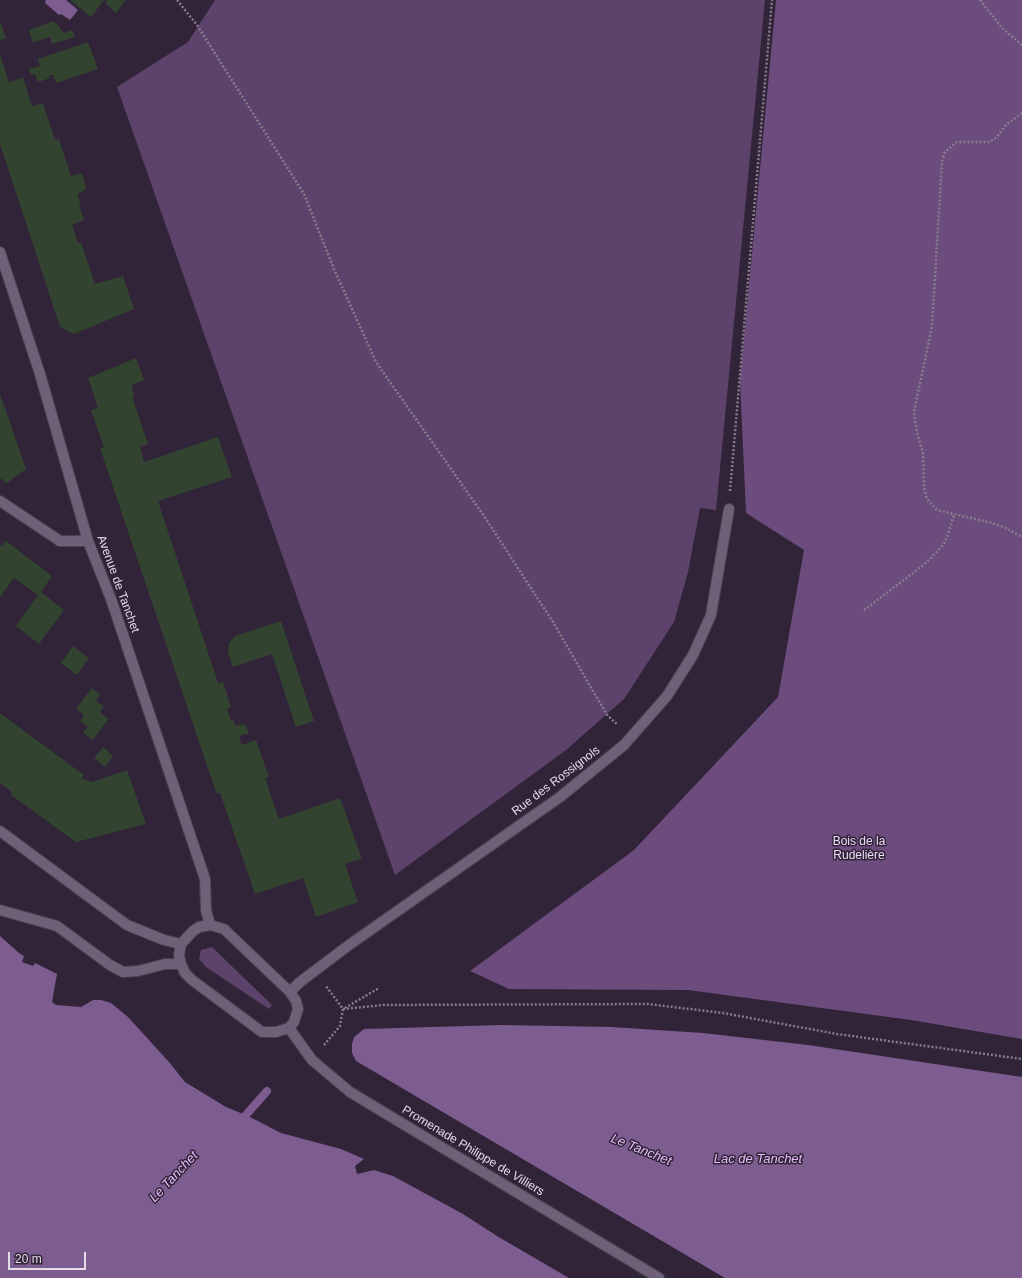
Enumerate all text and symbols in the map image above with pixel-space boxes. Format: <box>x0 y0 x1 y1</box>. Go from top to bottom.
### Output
street label: Avenue de Tanchet <box>94 533 142 635</box>
street label: Rue des Rossignols <box>509 743 603 819</box>
park label: Bois de la Rudelière <box>833 835 885 863</box>
street label: Promenade Philippe de Villiers <box>399 1103 547 1199</box>
water label: Le Tanchet <box>608 1131 674 1169</box>
water label: Le Tanchet <box>147 1148 201 1206</box>
water label: Lac de Tanchet <box>714 1151 802 1167</box>
scale bar <box>10 1244 88 1270</box>
text: 20 m <box>15 1252 42 1266</box>

